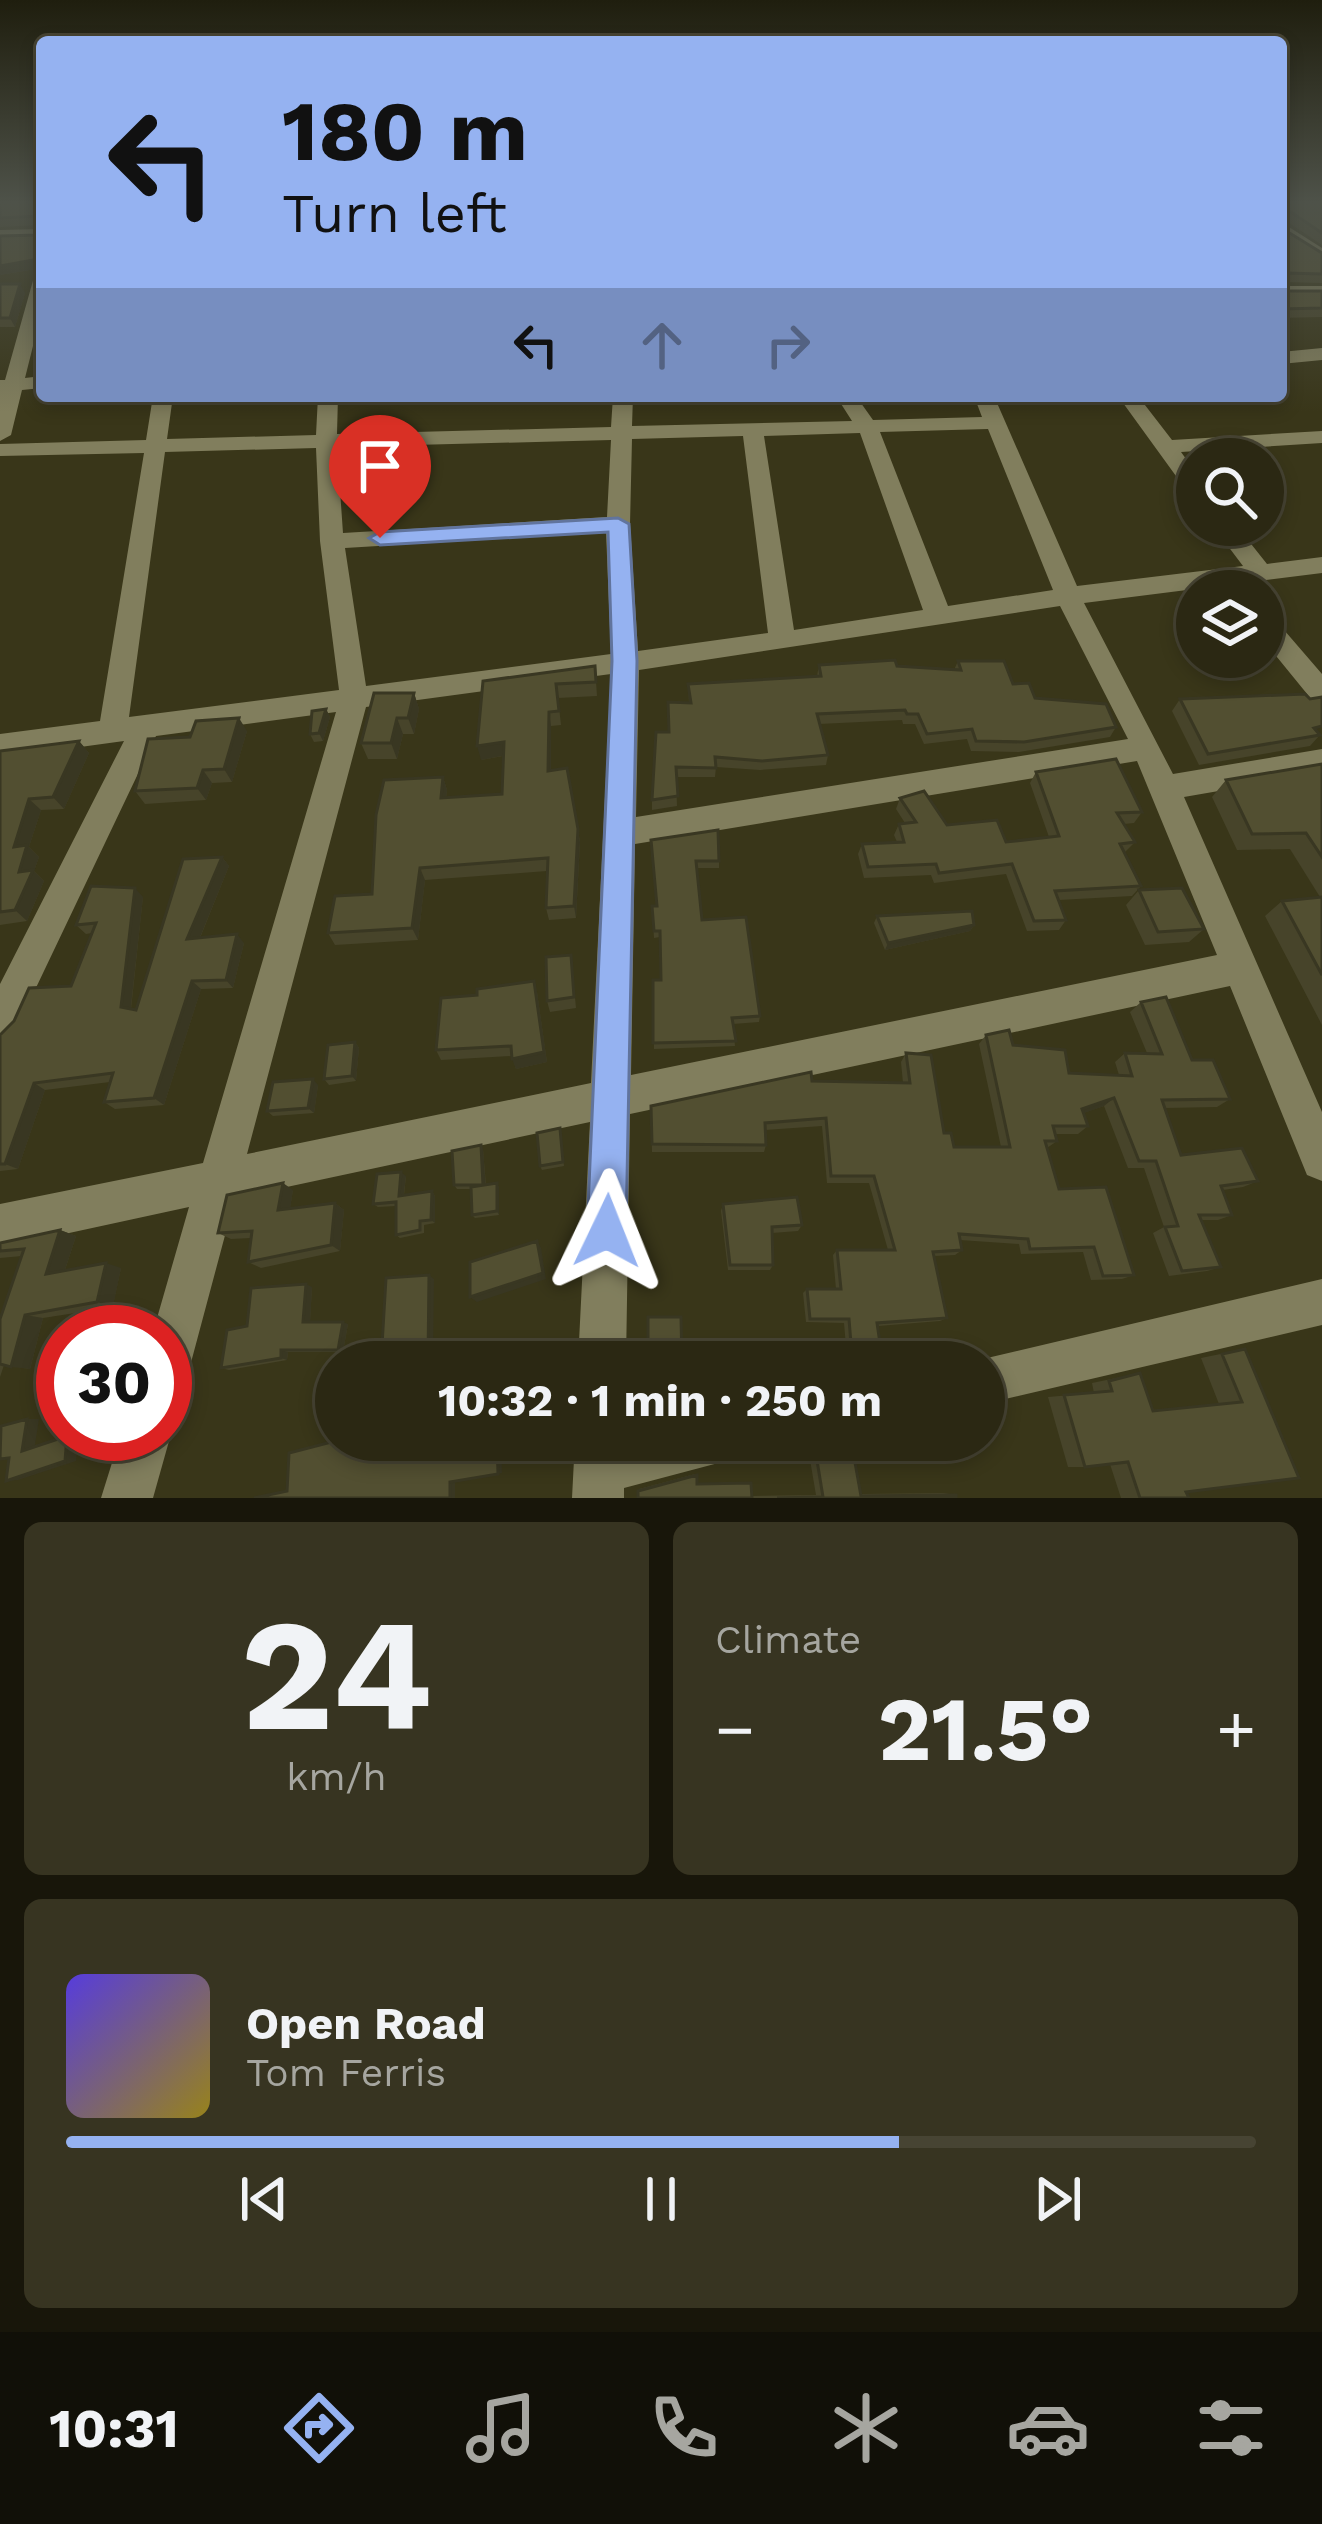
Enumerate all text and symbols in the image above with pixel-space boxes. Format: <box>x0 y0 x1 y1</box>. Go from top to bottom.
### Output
text: 180 m <box>282 82 528 180</box>
icon: left <box>84 84 240 240</box>
text: Turn left <box>282 182 507 245</box>
icon: left <box>503 312 569 378</box>
icon: ahead <box>629 312 695 378</box>
icon: right <box>755 312 821 378</box>
pin <box>329 415 431 538</box>
icon: arrive <box>347 433 413 499</box>
map controls <box>1176 438 1284 678</box>
button: search <box>1176 438 1284 546</box>
button: layers <box>1176 570 1284 678</box>
position arrow <box>544 1168 670 1294</box>
speed limit sign: 30 <box>36 1305 192 1461</box>
text: 10:32 · 1 min · 250 m <box>438 1374 882 1427</box>
text: 24 <box>241 1584 432 1767</box>
text: Climate <box>715 1617 861 1662</box>
text: 21.5° <box>878 1676 1093 1782</box>
text: − <box>715 1691 755 1768</box>
text: + <box>1216 1691 1256 1768</box>
text: km/h <box>286 1754 387 1799</box>
text: Open Road <box>246 1997 486 2050</box>
text: Tom Ferris <box>246 2050 446 2095</box>
icon: previous <box>231 2166 297 2232</box>
icon: pause <box>628 2166 694 2232</box>
icon: next <box>1025 2166 1091 2232</box>
icon: directions <box>277 2386 361 2470</box>
icon: music <box>459 2386 543 2470</box>
icon: phone <box>642 2386 726 2470</box>
icon: climate <box>824 2386 908 2470</box>
icon: car <box>1006 2386 1090 2470</box>
icon: filters <box>1189 2386 1273 2470</box>
text: 10:31 <box>49 2397 179 2460</box>

